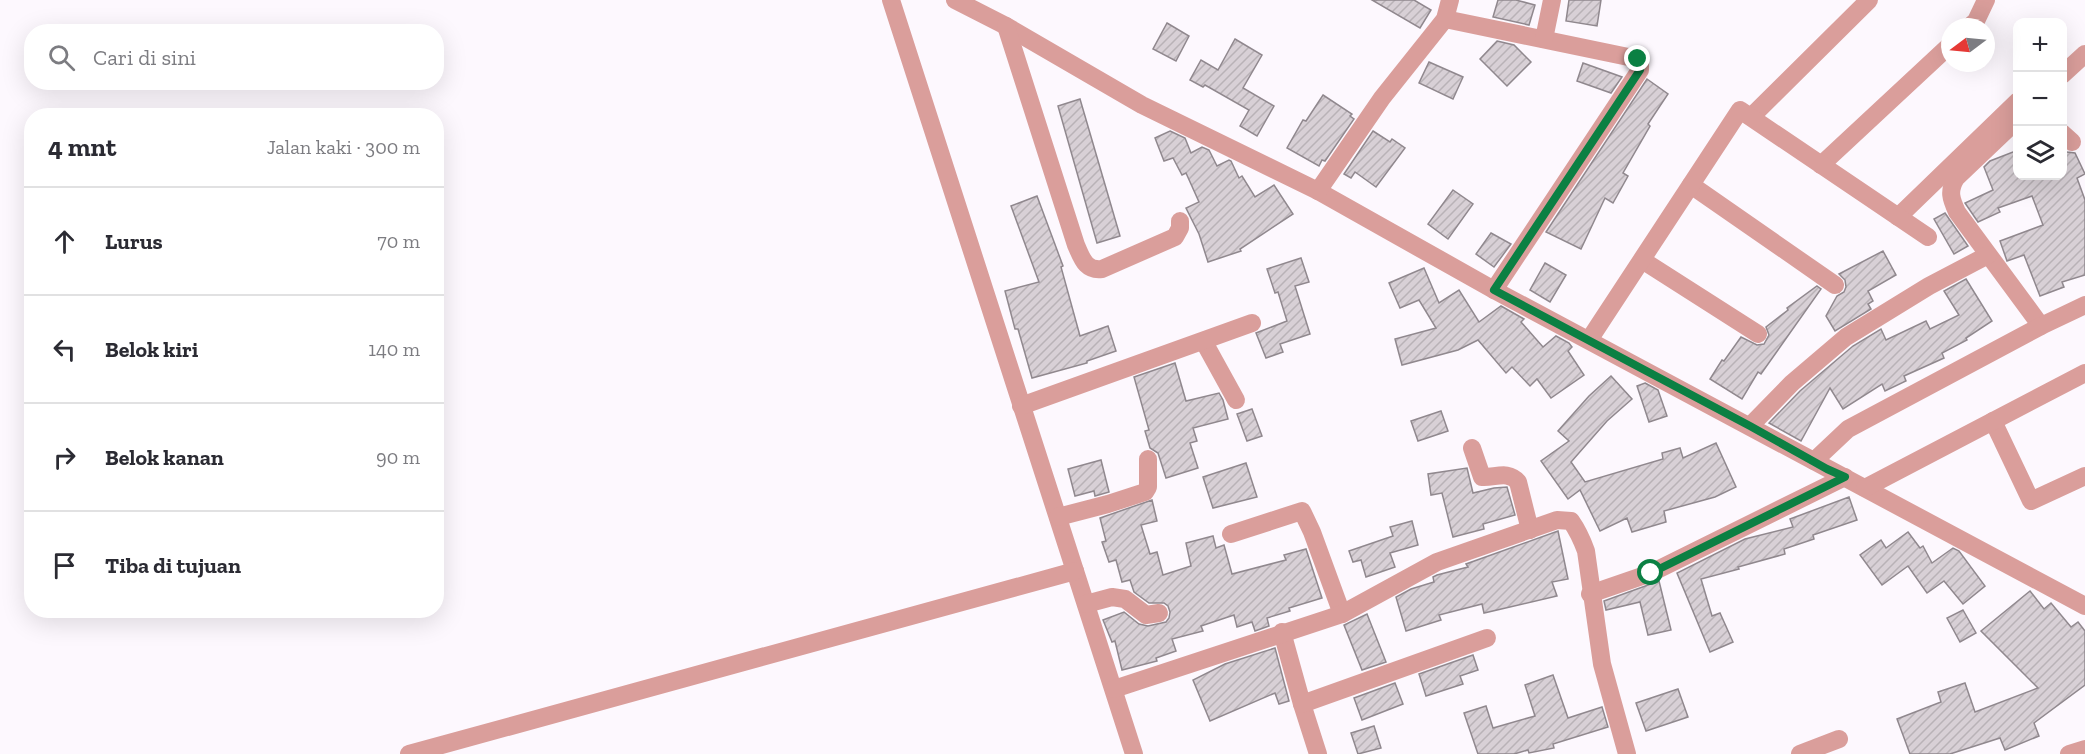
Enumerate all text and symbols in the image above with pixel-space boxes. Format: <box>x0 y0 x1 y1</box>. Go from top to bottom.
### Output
north arrow <box>1941 18 1995 72</box>
map controls <box>2013 18 2067 180</box>
button: + <box>2013 18 2067 72</box>
search box <box>24 24 444 90</box>
icon: search <box>45 41 78 74</box>
text: Cari di sini <box>93 44 196 71</box>
route end <box>1624 45 1650 71</box>
button: − <box>2013 72 2067 126</box>
button: layers <box>2013 126 2067 180</box>
text: 4 mnt <box>48 131 116 163</box>
text: Jalan kaki · 300 m <box>267 135 420 159</box>
icon: ahead <box>48 225 81 258</box>
text: Lurus <box>105 228 163 255</box>
text: 70 m <box>377 229 420 253</box>
icon: left <box>48 333 81 366</box>
text: Belok kiri <box>105 336 198 363</box>
text: 140 m <box>368 337 420 361</box>
icon: right <box>48 441 81 474</box>
text: Belok kanan <box>105 444 224 471</box>
text: 90 m <box>376 445 420 469</box>
icon: arrive <box>48 549 81 582</box>
text: Tiba di tujuan <box>105 552 241 579</box>
route start <box>1637 559 1663 585</box>

